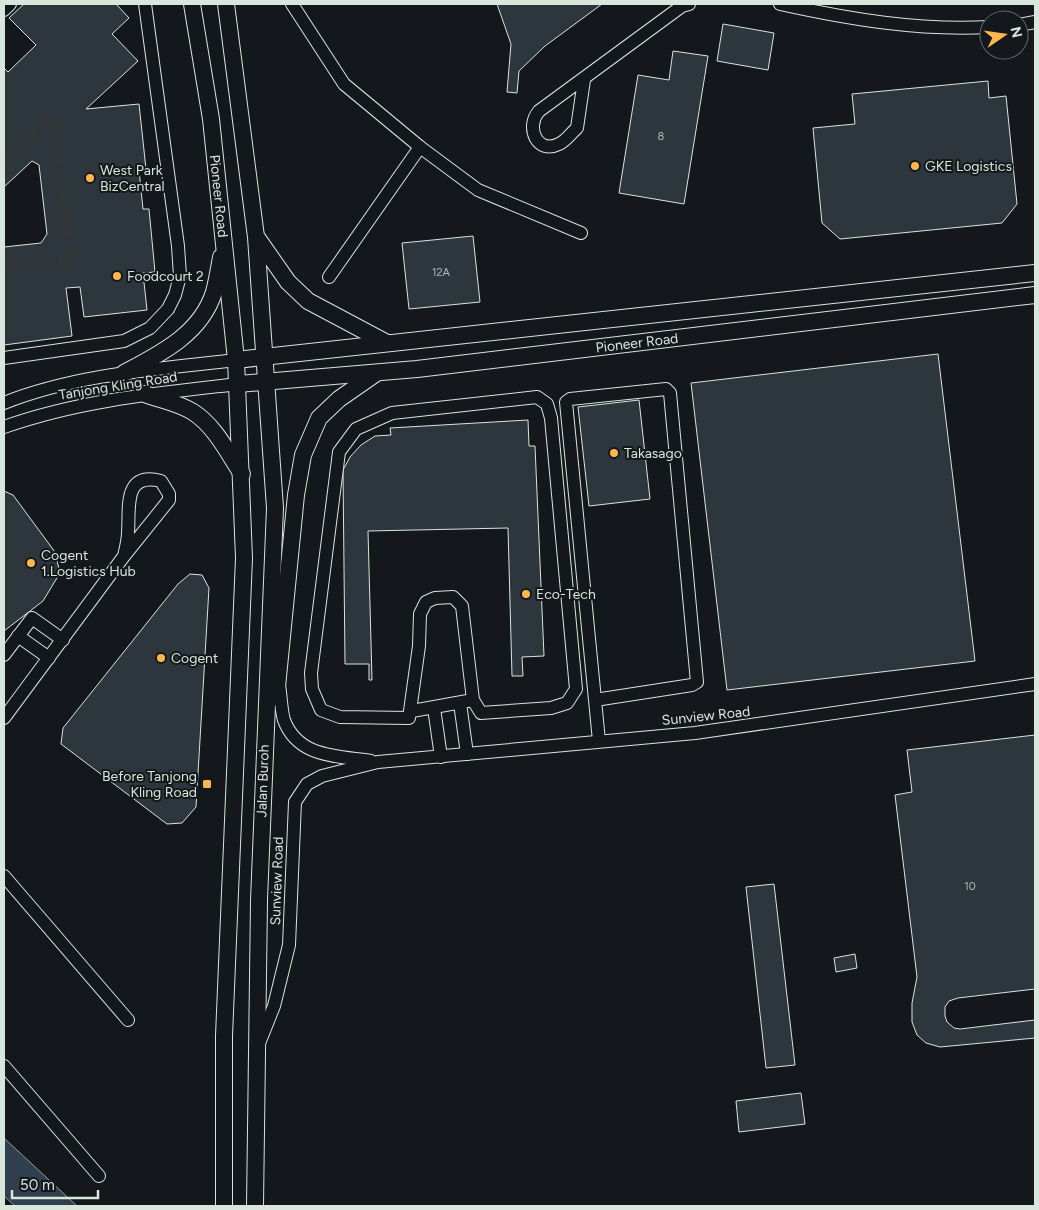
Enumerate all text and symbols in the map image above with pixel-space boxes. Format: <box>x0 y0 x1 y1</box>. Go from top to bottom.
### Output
north arrow <box>979 10 1029 60</box>
text: N <box>1007 25 1026 39</box>
house number: 8 <box>658 130 665 143</box>
street label: Pioneer Road <box>206 154 232 238</box>
place label: GKE Logistics <box>925 158 1012 175</box>
marker: GKE Logistics <box>909 160 921 172</box>
place label: West Park BizCentral <box>100 162 164 195</box>
marker: West Park BizCentral <box>84 172 96 184</box>
house number: 12A <box>432 266 451 279</box>
place label: Foodcourt 2 <box>127 268 204 285</box>
marker: Foodcourt 2 <box>111 270 123 282</box>
street label: Pioneer Road <box>595 329 679 356</box>
street label: Tanjong Kling Road <box>58 368 178 404</box>
place label: Takasago <box>624 445 682 462</box>
marker: Takasago <box>608 447 620 459</box>
place label: Cogent 1.Logistics Hub <box>41 547 136 580</box>
marker: Cogent 1.Logistics Hub <box>25 557 37 569</box>
place label: Eco-Tech <box>536 586 596 603</box>
marker: Eco-Tech <box>520 588 532 600</box>
place label: Cogent <box>171 650 218 667</box>
marker: Cogent <box>155 652 167 664</box>
street label: Sunview Road <box>661 703 751 729</box>
street label: Jalan Buroh <box>253 744 273 818</box>
place label: Before Tanjong Kling Road <box>102 768 197 801</box>
marker: Before Tanjong Kling Road <box>201 778 213 790</box>
street label: Sunview Road <box>267 836 287 926</box>
house number: 10 <box>964 880 976 893</box>
scale bar <box>12 1168 99 1200</box>
text: 50 m <box>20 1176 55 1194</box>

